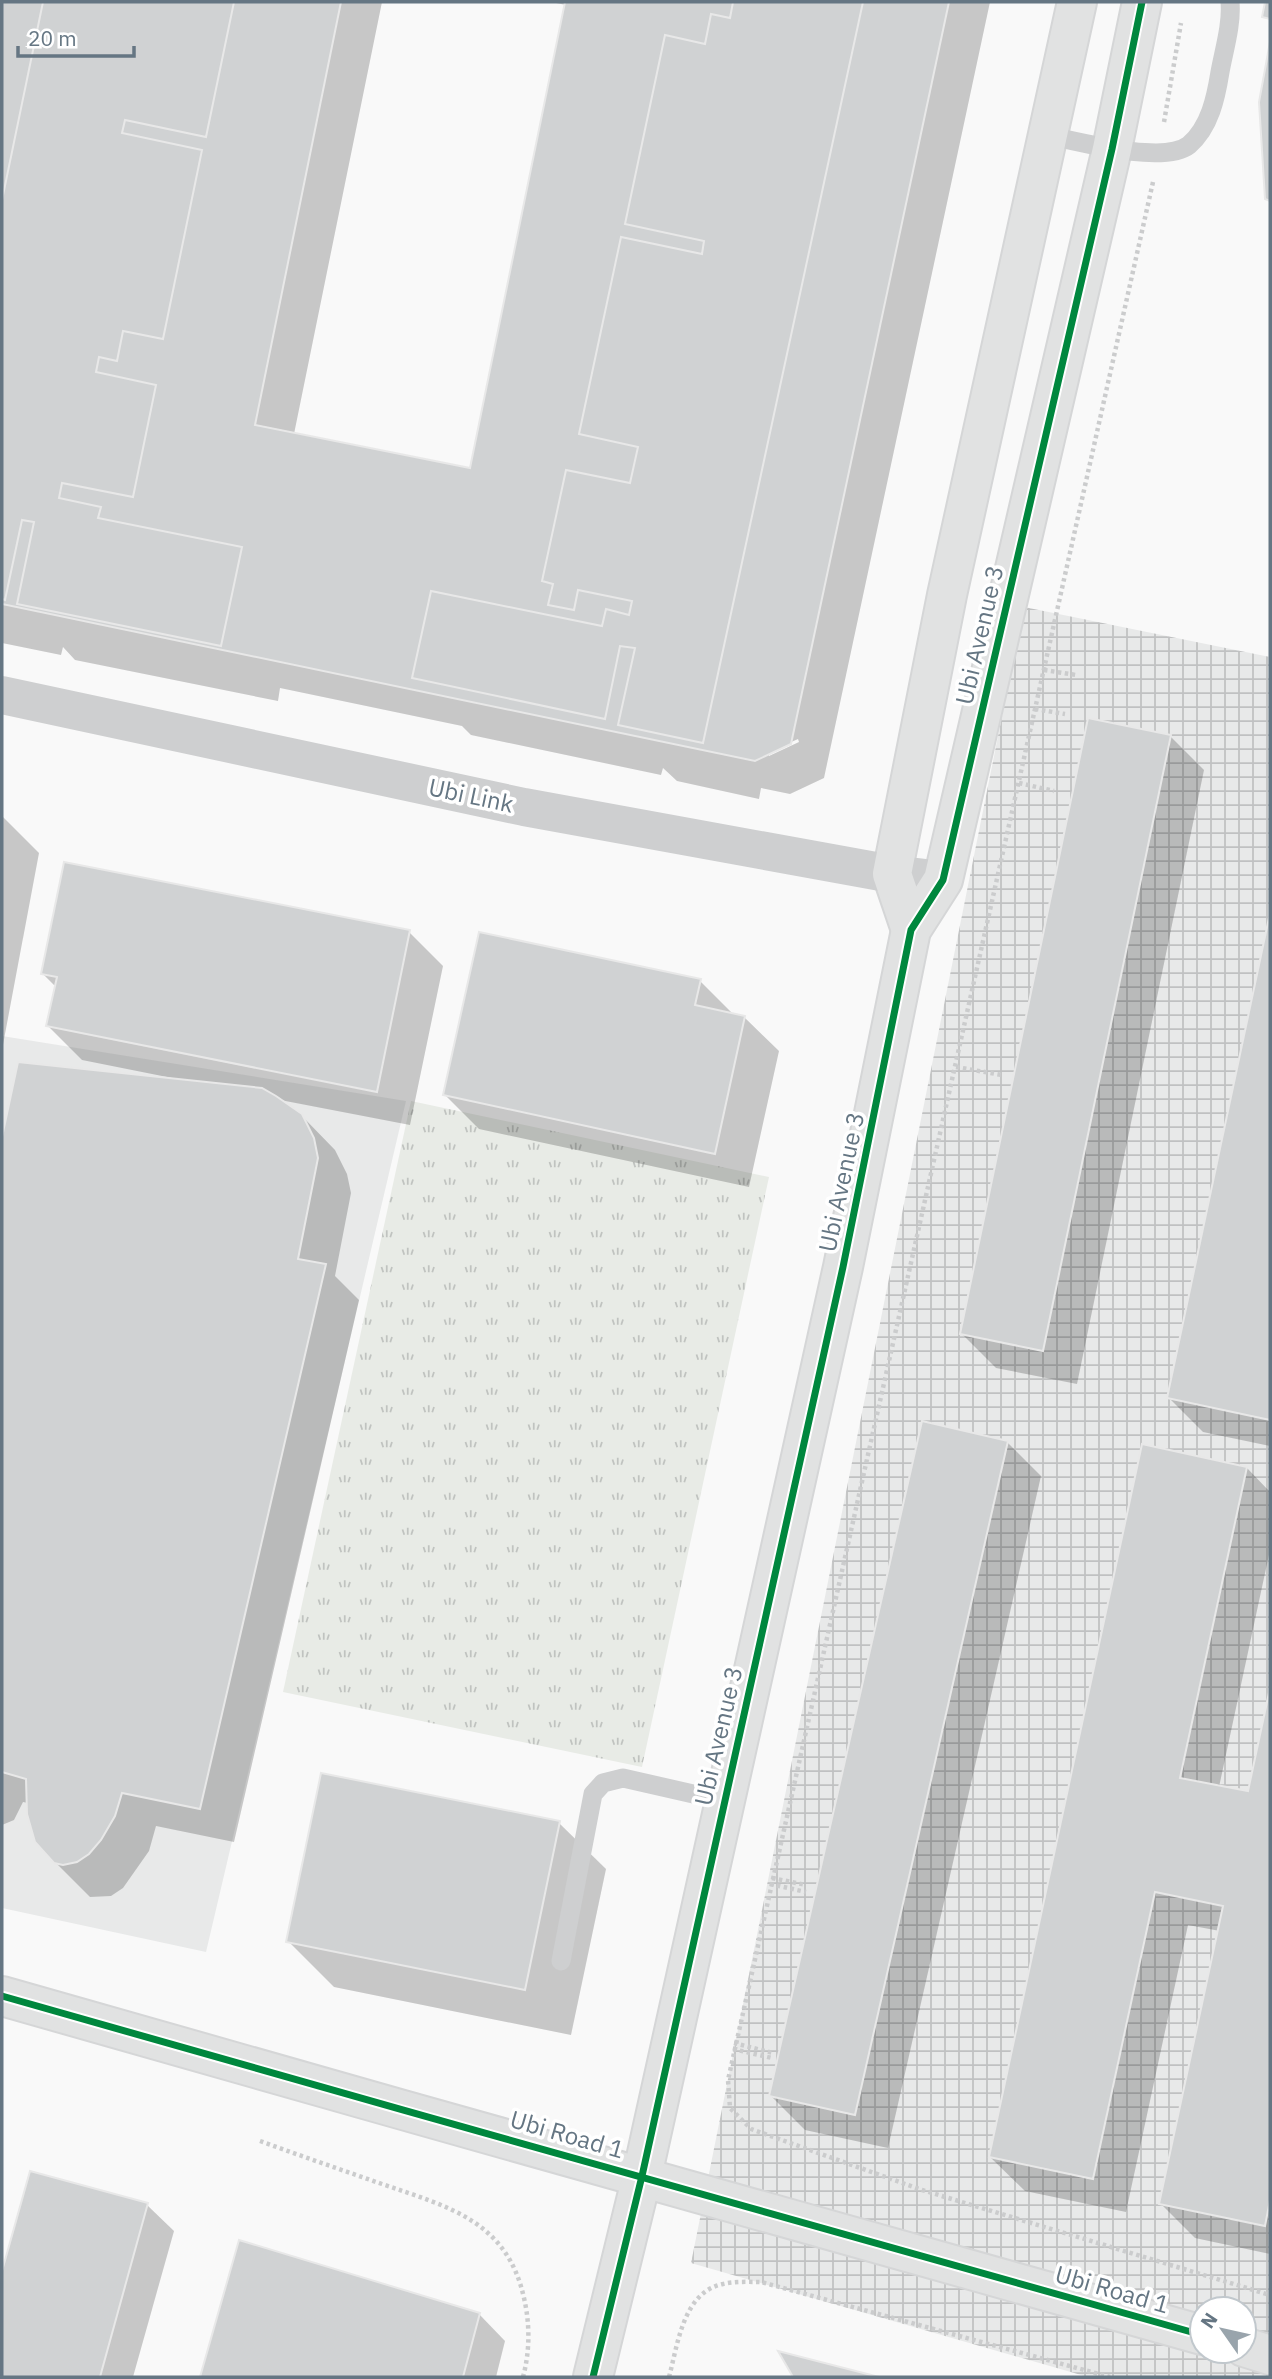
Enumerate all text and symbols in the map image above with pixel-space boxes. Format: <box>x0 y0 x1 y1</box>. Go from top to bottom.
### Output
scale bar <box>18 14 133 58</box>
text: 20 m <box>28 24 77 52</box>
street label: Ubi Avenue 3 <box>947 562 1011 708</box>
street label: Ubi Link <box>426 770 517 820</box>
street label: Ubi Avenue 3 <box>811 1109 871 1255</box>
street label: Ubi Avenue 3 <box>686 1663 750 1809</box>
street label: Ubi Road 1 <box>507 2103 628 2166</box>
street label: Ubi Road 1 <box>1052 2258 1173 2321</box>
north arrow <box>1188 2295 1258 2365</box>
text: N <box>1195 2308 1223 2333</box>

